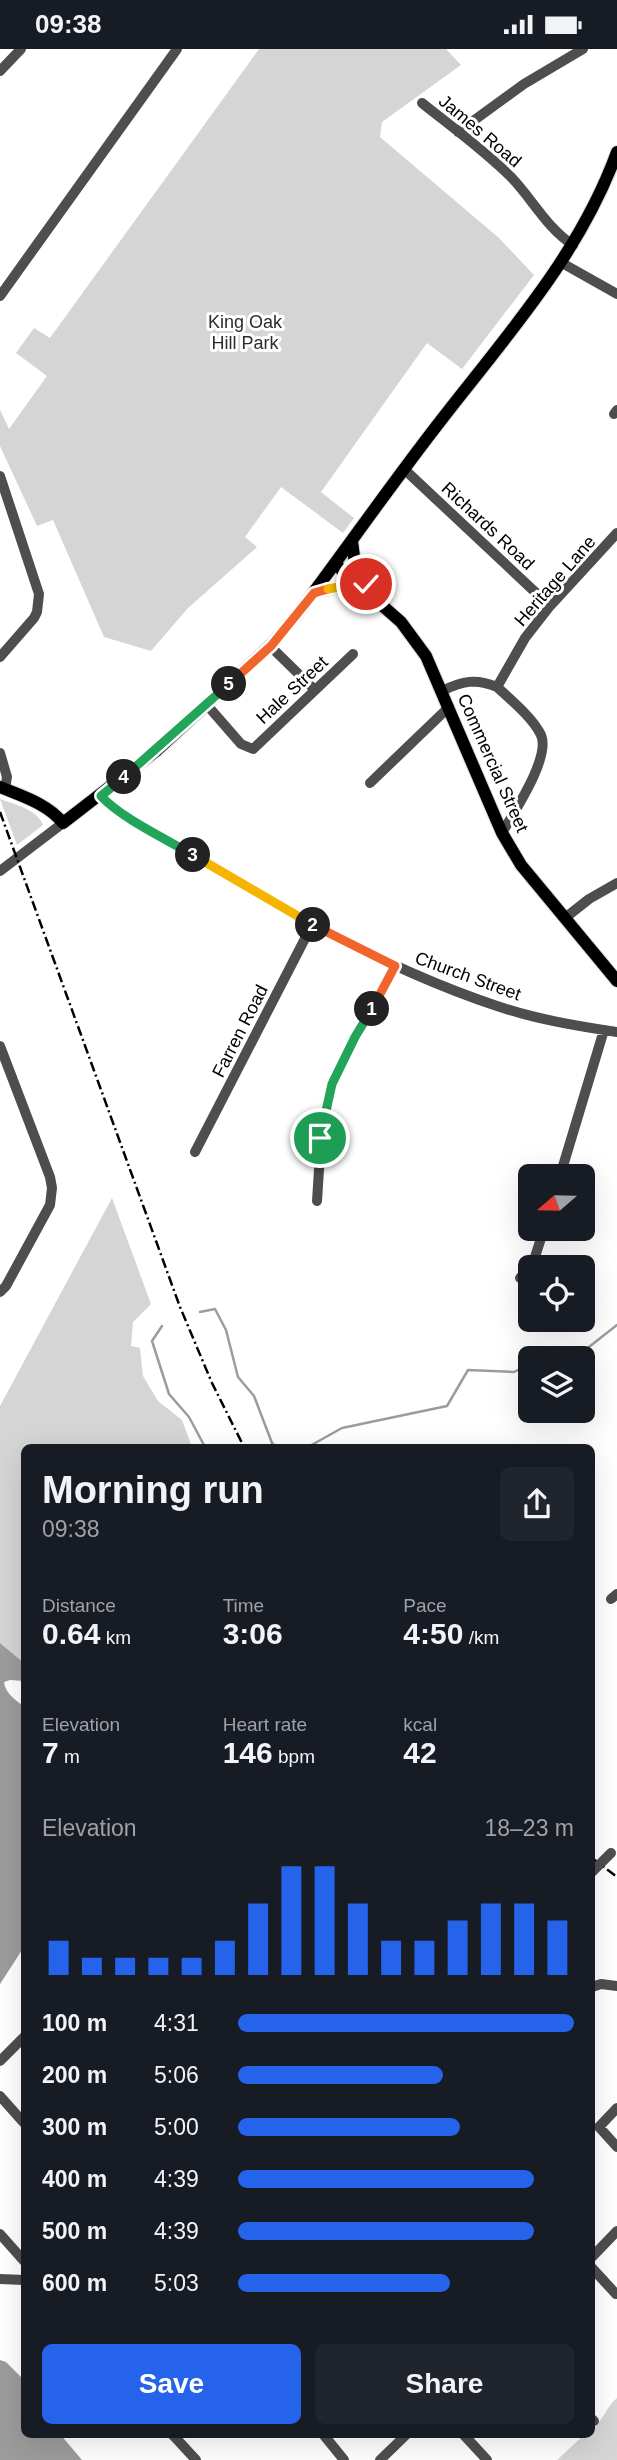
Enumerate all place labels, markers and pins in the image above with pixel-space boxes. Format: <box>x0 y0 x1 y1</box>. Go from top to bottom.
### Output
pin <box>336 554 396 614</box>
pin: 5 <box>212 667 246 701</box>
pin: 4 <box>106 759 142 795</box>
pin: 3 <box>176 837 210 873</box>
pin: 2 <box>296 907 330 943</box>
pin: 1 <box>354 991 390 1027</box>
pin <box>290 1108 350 1168</box>

